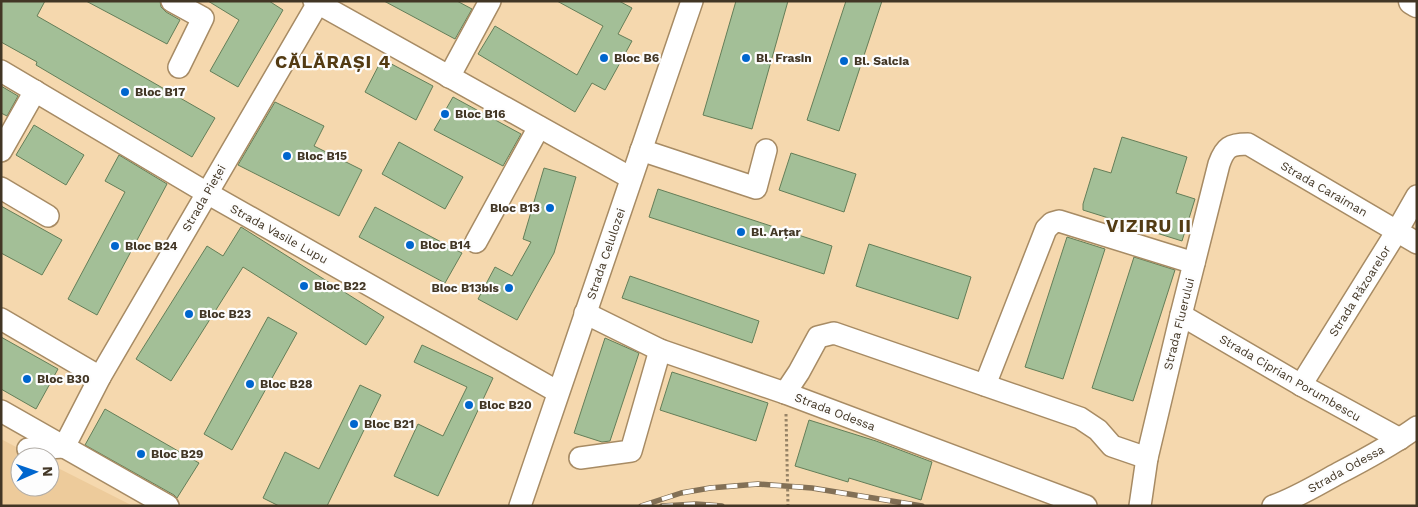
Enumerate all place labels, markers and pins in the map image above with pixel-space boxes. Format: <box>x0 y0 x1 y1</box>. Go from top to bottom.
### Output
place label: Bloc B6 <box>614 51 659 65</box>
place label: Bl. Frasin <box>756 51 812 65</box>
marker: Bloc B6 <box>598 52 610 64</box>
marker: Bl. Frasin <box>740 52 752 64</box>
place label: Bl. Salcia <box>854 54 909 68</box>
marker: Bl. Salcia <box>838 55 850 67</box>
place label: Bloc B17 <box>135 85 185 99</box>
marker: Bloc B17 <box>119 86 131 98</box>
place label: Bloc B16 <box>455 107 505 121</box>
marker: Bloc B16 <box>439 108 451 120</box>
place label: Bloc B15 <box>297 149 347 163</box>
marker: Bloc B15 <box>281 150 293 162</box>
place label: Bloc B13 <box>490 201 540 215</box>
marker: Bloc B13 <box>544 202 556 214</box>
place label: Bl. Arțar <box>751 225 801 239</box>
marker: Bl. Arțar <box>735 226 747 238</box>
place label: Bloc B14 <box>420 238 471 252</box>
place label: Bloc B24 <box>125 239 178 253</box>
marker: Bloc B14 <box>404 239 416 251</box>
marker: Bloc B24 <box>109 240 121 252</box>
place label: Bloc B22 <box>314 279 366 293</box>
marker: Bloc B22 <box>298 280 310 292</box>
place label: Bloc B13bis <box>432 281 500 295</box>
marker: Bloc B13bis <box>503 282 515 294</box>
place label: Bloc B23 <box>199 307 251 321</box>
marker: Bloc B23 <box>183 308 195 320</box>
place label: Bloc B30 <box>37 372 90 386</box>
marker: Bloc B30 <box>21 373 33 385</box>
place label: Bloc B28 <box>260 377 312 391</box>
marker: Bloc B28 <box>244 378 256 390</box>
place label: Bloc B20 <box>479 398 532 412</box>
marker: Bloc B20 <box>463 399 475 411</box>
place label: Bloc B21 <box>364 417 414 431</box>
marker: Bloc B21 <box>348 418 360 430</box>
place label: Bloc B29 <box>151 447 203 461</box>
marker: Bloc B29 <box>135 448 147 460</box>

